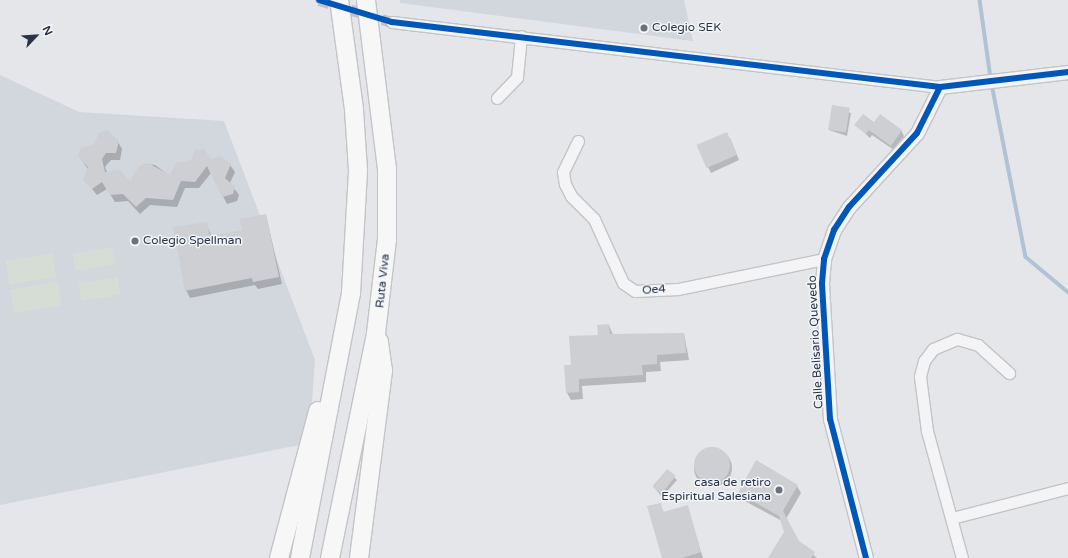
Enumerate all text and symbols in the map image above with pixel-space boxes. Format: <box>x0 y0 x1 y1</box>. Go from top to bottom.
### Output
north arrow <box>16 16 56 56</box>
place label: Colegio SEK <box>652 21 721 35</box>
marker: Colegio SEK <box>639 23 649 33</box>
text: N <box>40 24 55 37</box>
place label: Colegio Spellman <box>143 234 242 248</box>
marker: Colegio Spellman <box>130 236 140 246</box>
street label: Ruta Viva <box>373 253 393 309</box>
street label: Calle Belisario Quevedo <box>805 275 827 409</box>
street label: Oe4 <box>642 282 666 298</box>
place label: casa de retiro Espiritual Salesiana <box>661 476 771 504</box>
marker: casa de retiro Espiritual Salesiana <box>774 485 784 495</box>

